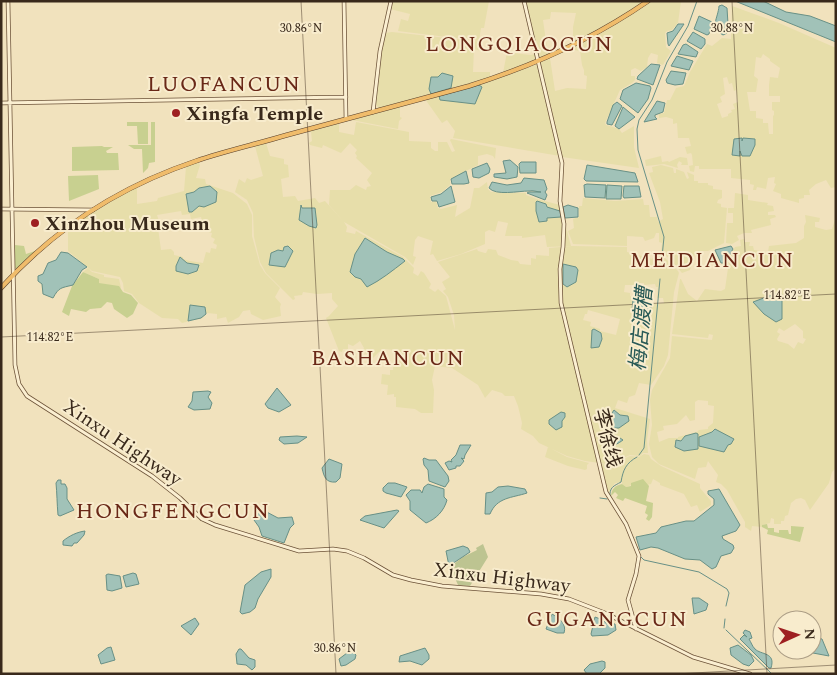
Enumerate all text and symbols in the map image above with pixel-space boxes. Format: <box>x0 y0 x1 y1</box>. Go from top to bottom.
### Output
text: 30.86°N <box>280 19 322 38</box>
text: 30.88°N <box>711 19 753 38</box>
district label: LONGQIAOCUN <box>425 28 613 61</box>
district label: LUOFANCUN <box>147 68 301 101</box>
place label: Xingfa Temple <box>186 99 323 129</box>
marker: Xingfa Temple <box>170 107 182 119</box>
place label: Xinzhou Museum <box>45 209 210 239</box>
marker: Xinzhou Museum <box>29 217 41 229</box>
district label: MEIDIANCUN <box>630 244 794 277</box>
water label: 梅店渡槽 <box>622 282 662 372</box>
text: 114.82°E <box>764 286 810 305</box>
text: 114.82°E <box>27 328 73 347</box>
district label: BASHANCUN <box>311 342 465 375</box>
street label: Xinxu Highway <box>57 392 189 495</box>
street label: 李徐线 <box>585 406 629 471</box>
district label: HONGFENGCUN <box>76 495 270 528</box>
street label: Xinxu Highway <box>432 555 573 601</box>
district label: GUGANGCUN <box>526 603 688 636</box>
north arrow <box>772 610 822 660</box>
text: N <box>799 628 820 641</box>
text: 30.86°N <box>314 639 356 658</box>

